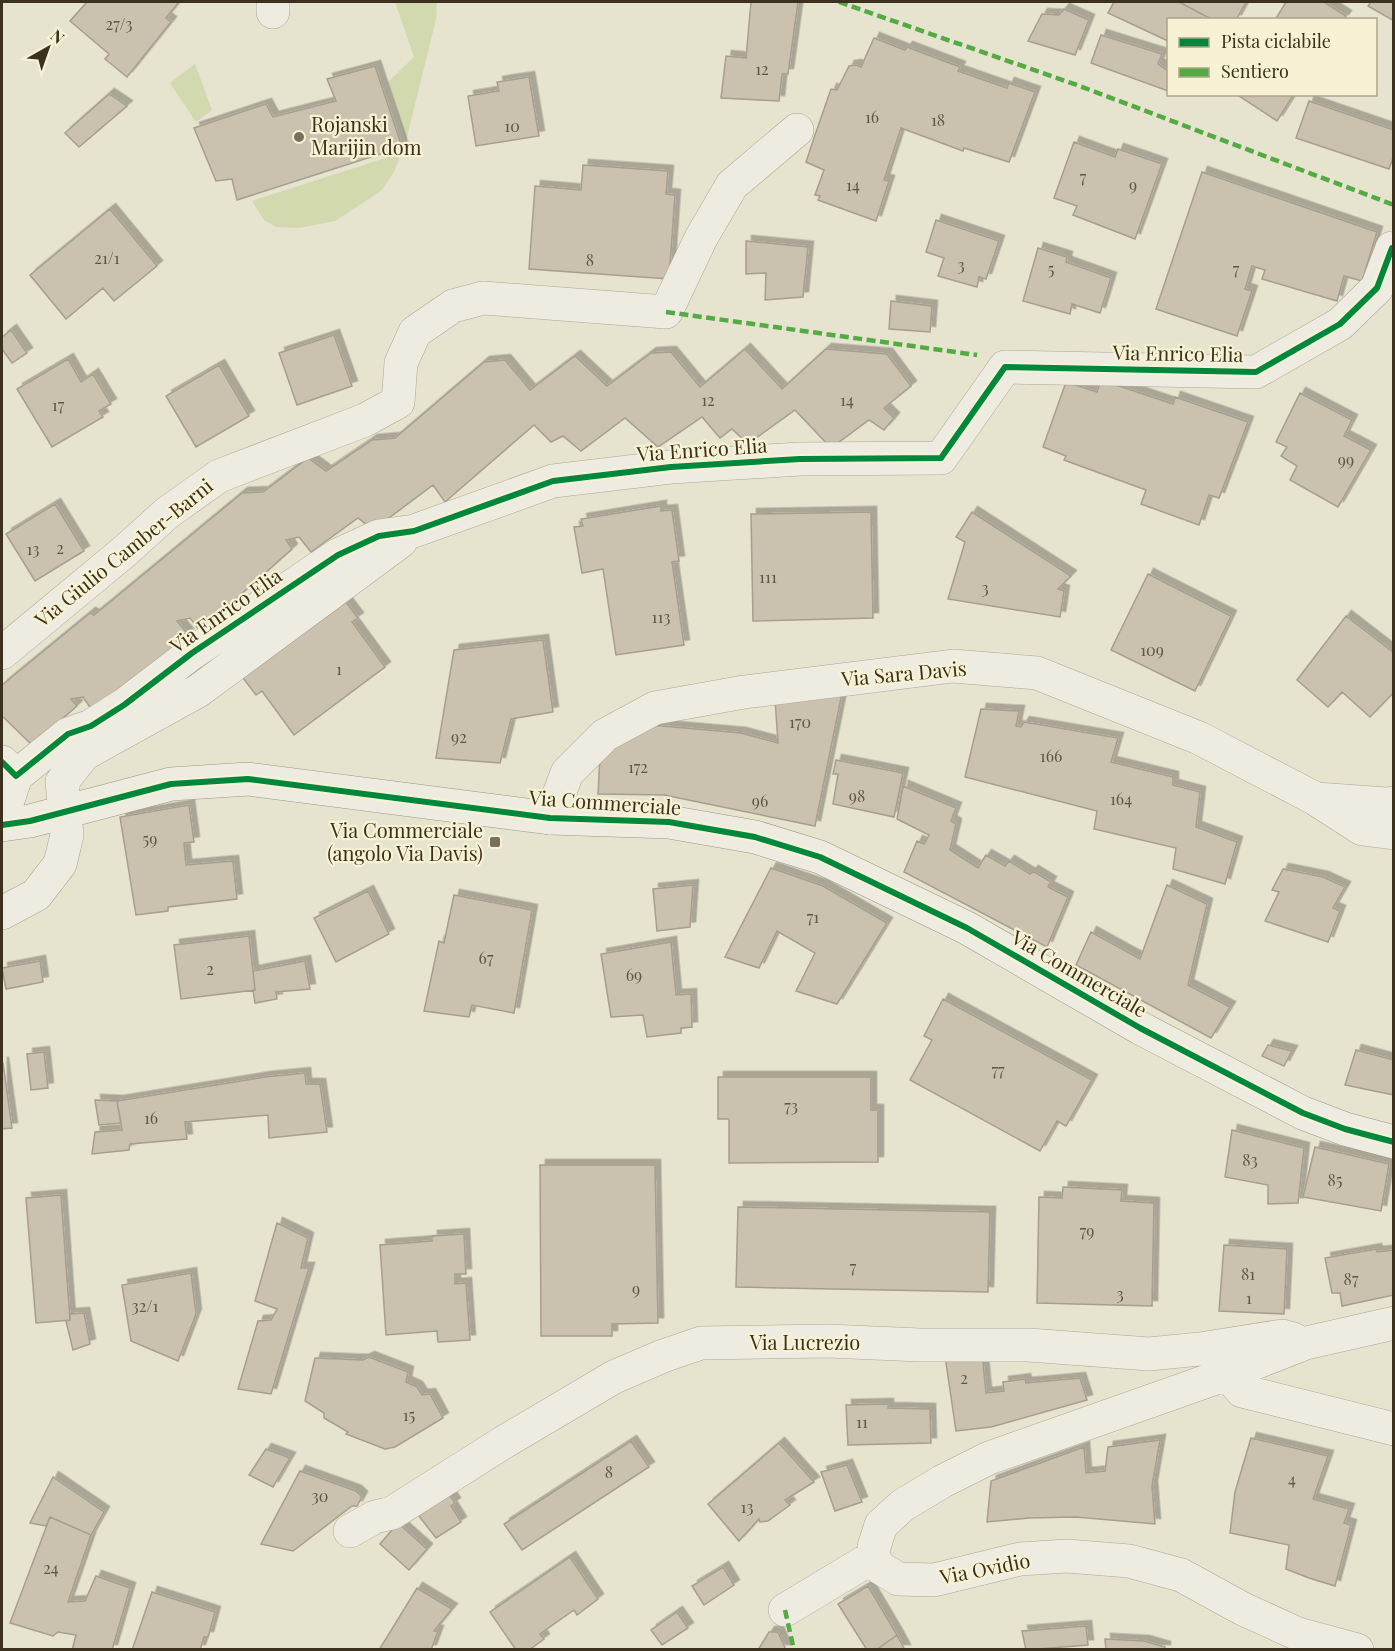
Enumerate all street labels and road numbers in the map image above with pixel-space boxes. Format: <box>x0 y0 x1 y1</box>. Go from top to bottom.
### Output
street label: Via Enrico Elia <box>1111 338 1244 367</box>
street label: Via Enrico Elia <box>635 430 768 467</box>
street label: Via Giulio Camber-Barni <box>28 471 218 633</box>
street label: Via Enrico Elia <box>163 561 287 659</box>
street label: Via Sara Davis <box>839 654 968 692</box>
street label: Via Commerciale <box>527 783 682 820</box>
street label: Via Commerciale <box>1006 922 1153 1023</box>
street label: Via Lucrezio <box>749 1328 860 1355</box>
street label: Via Ovidio <box>936 1546 1032 1590</box>

